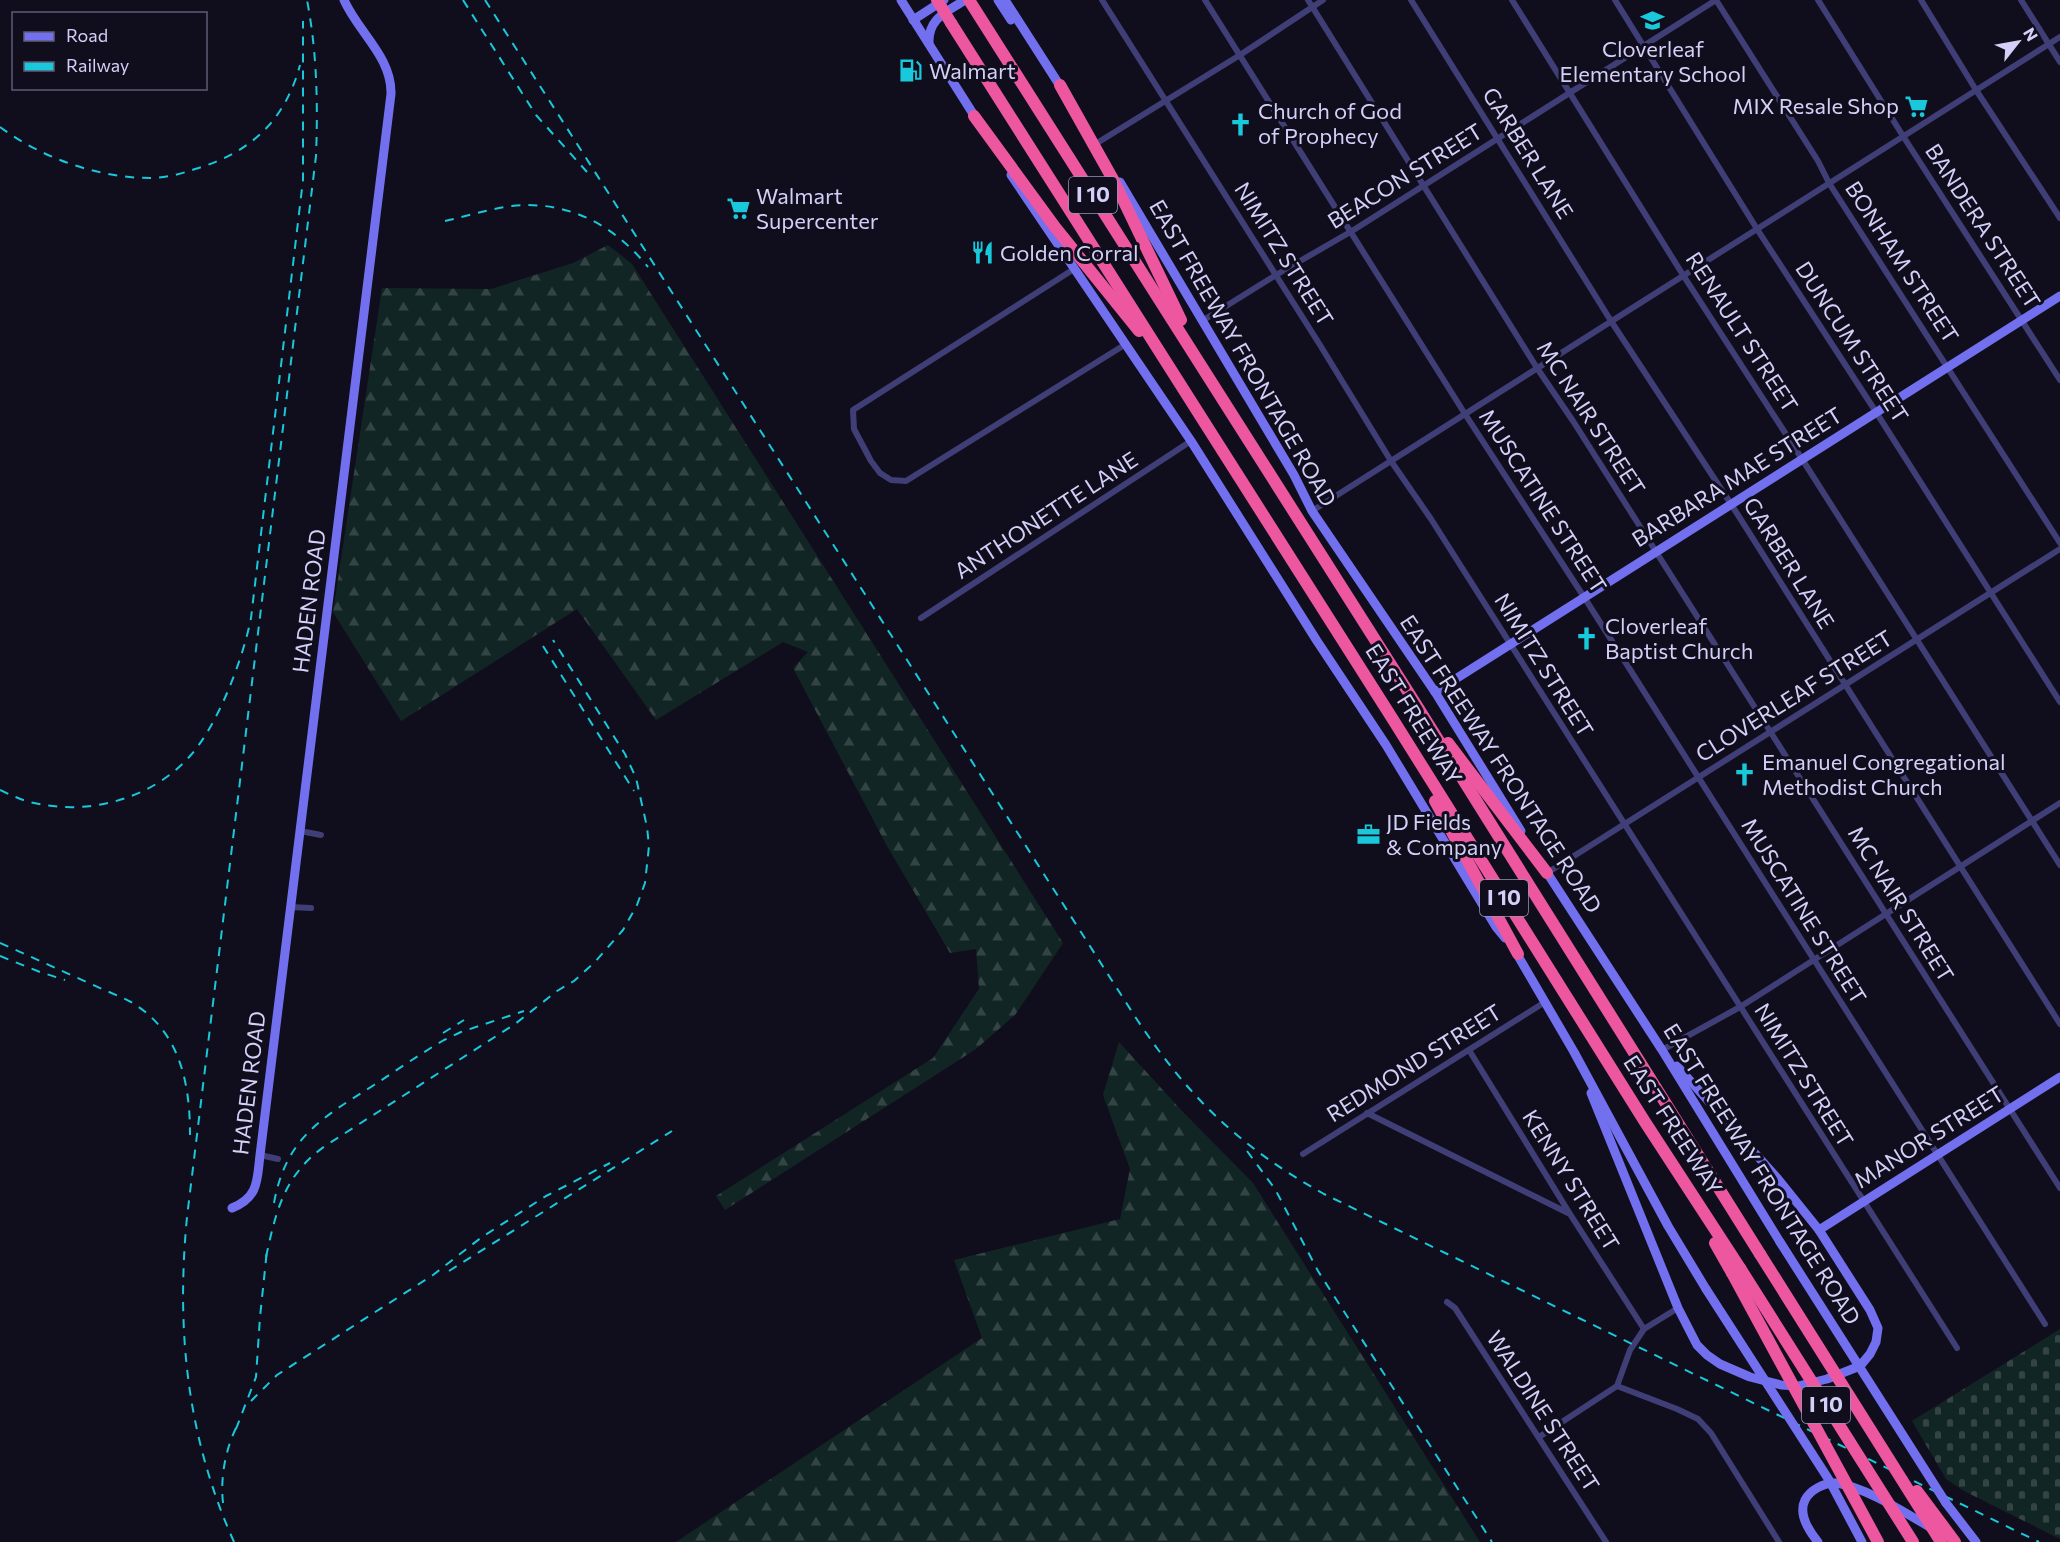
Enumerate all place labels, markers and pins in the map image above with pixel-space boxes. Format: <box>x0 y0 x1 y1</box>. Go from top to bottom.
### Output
school or university icon: Cloverleaf Elementary School <box>1640 7 1666 33</box>
place label: Cloverleaf Elementary School <box>1560 35 1746 87</box>
place label: Walmart <box>929 57 1016 84</box>
fuel station icon: Walmart <box>898 58 924 84</box>
place label: MIX Resale Shop <box>1732 92 1899 119</box>
supermarket icon: MIX Resale Shop <box>1904 93 1930 119</box>
place label: Church of God of Prophecy <box>1258 97 1402 149</box>
church icon: Church of God of Prophecy <box>1227 111 1253 137</box>
place label: Walmart Supercenter <box>756 182 879 234</box>
supermarket icon: Walmart Supercenter <box>725 196 751 222</box>
place label: Golden Corral <box>1000 239 1139 266</box>
restaurant icon: Golden Corral <box>969 240 995 266</box>
place label: Cloverleaf Baptist Church <box>1605 612 1753 664</box>
church icon: Cloverleaf Baptist Church <box>1574 626 1600 652</box>
place label: Emanuel Congregational Methodist Church <box>1762 748 2006 800</box>
church icon: Emanuel Congregational Methodist Church <box>1731 762 1757 788</box>
place label: JD Fields & Company <box>1386 808 1502 860</box>
office icon: JD Fields & Company <box>1355 822 1381 848</box>

